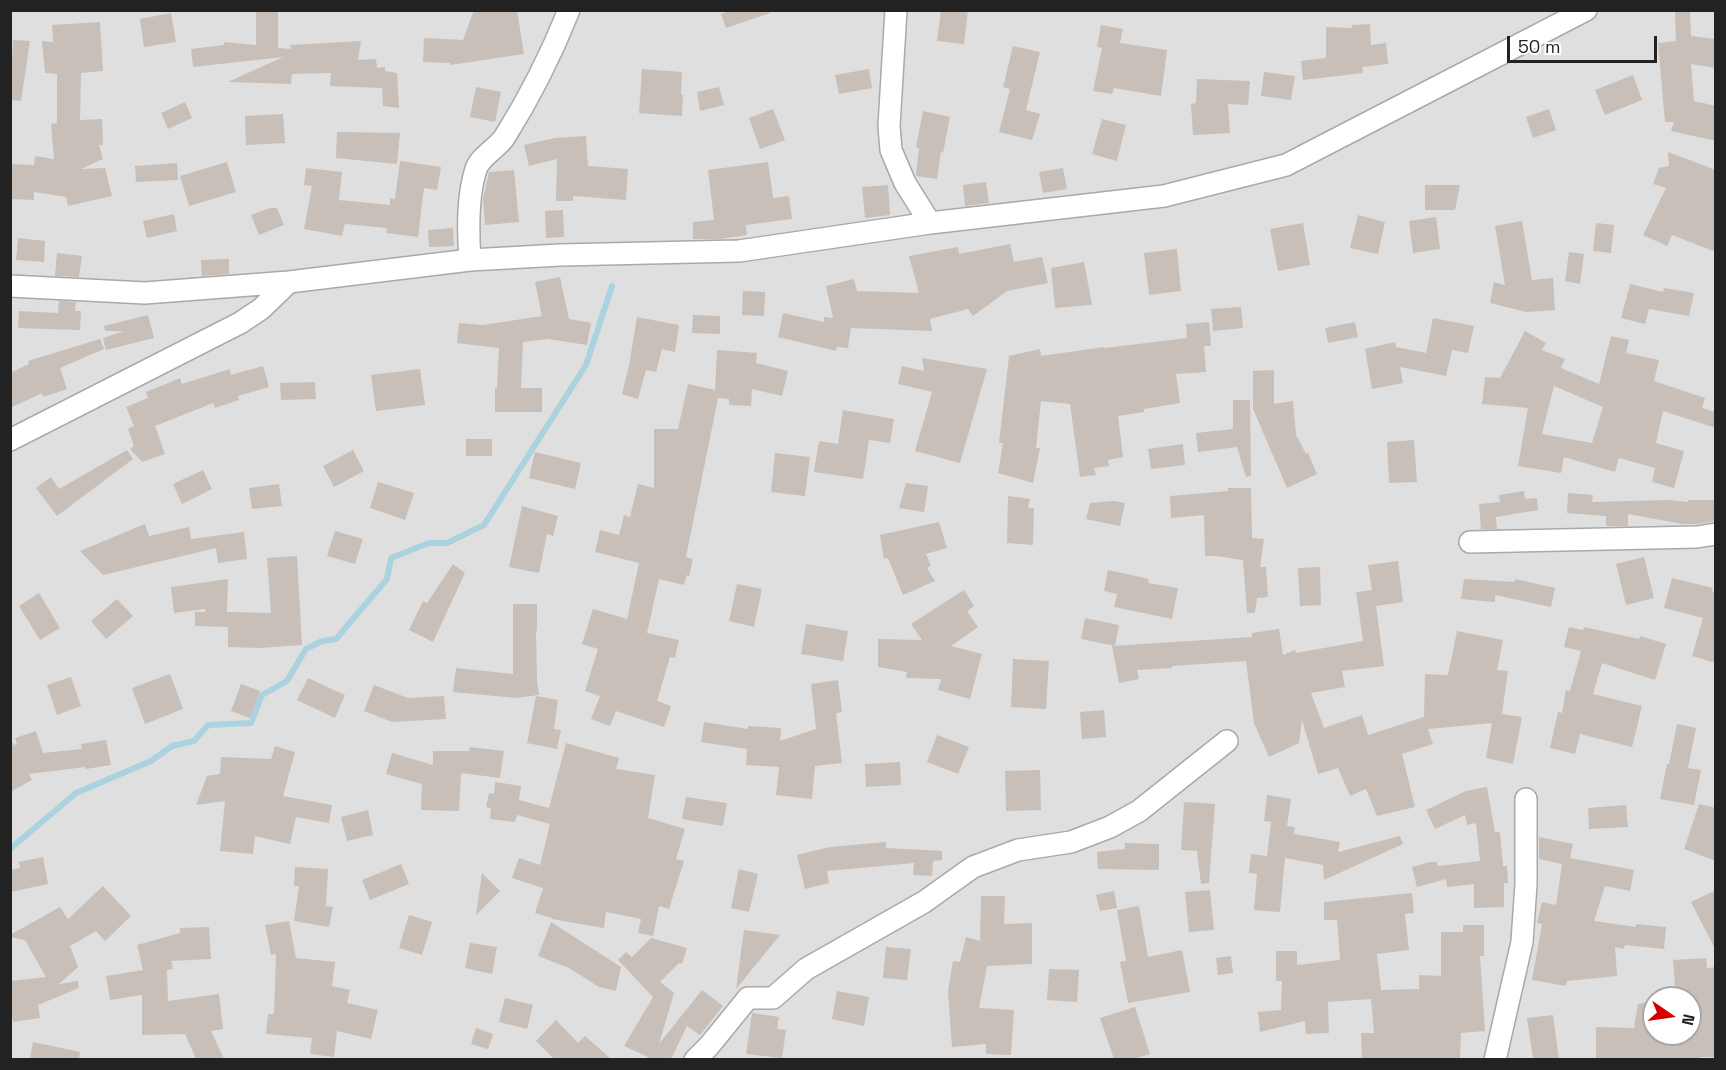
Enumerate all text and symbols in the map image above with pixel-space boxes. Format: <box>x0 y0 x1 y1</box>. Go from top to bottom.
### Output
scale bar <box>1510 24 1660 62</box>
text: 50 m <box>1518 35 1560 58</box>
north arrow <box>1642 986 1702 1046</box>
text: N <box>1677 1012 1700 1027</box>

